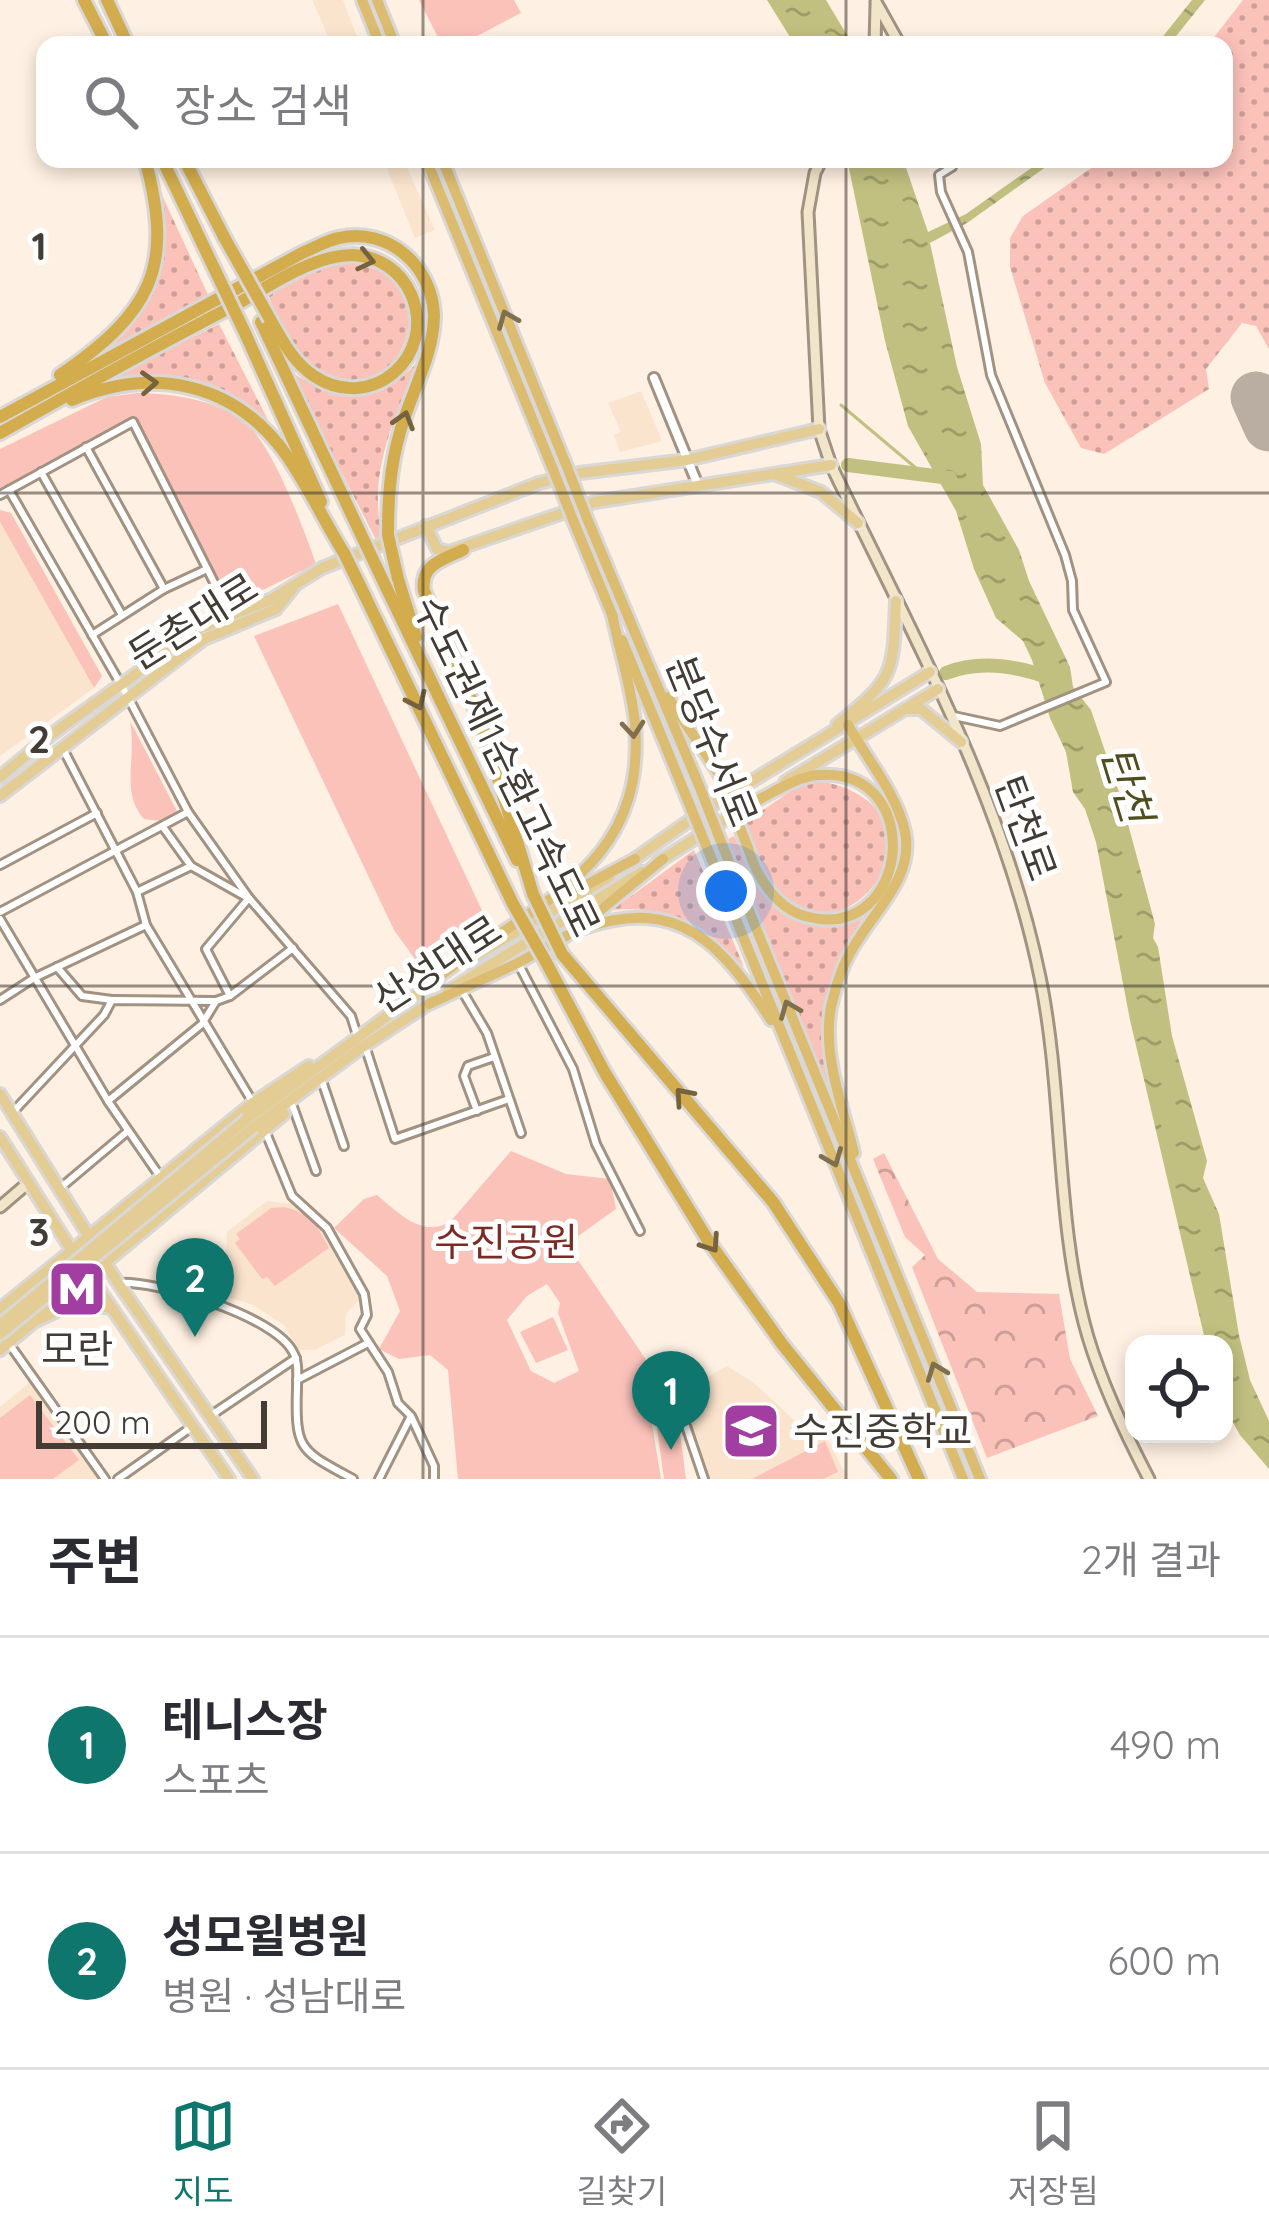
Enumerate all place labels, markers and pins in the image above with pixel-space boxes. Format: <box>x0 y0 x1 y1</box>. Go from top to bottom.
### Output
pin: 2 <box>156 1238 234 1337</box>
metro station icon: 모란 <box>46 1258 108 1320</box>
place label: 모란 <box>41 1324 113 1373</box>
pin: 1 <box>632 1351 710 1450</box>
school or university icon: 수진중학교 <box>720 1400 782 1462</box>
place label: 수진중학교 <box>793 1406 972 1455</box>

